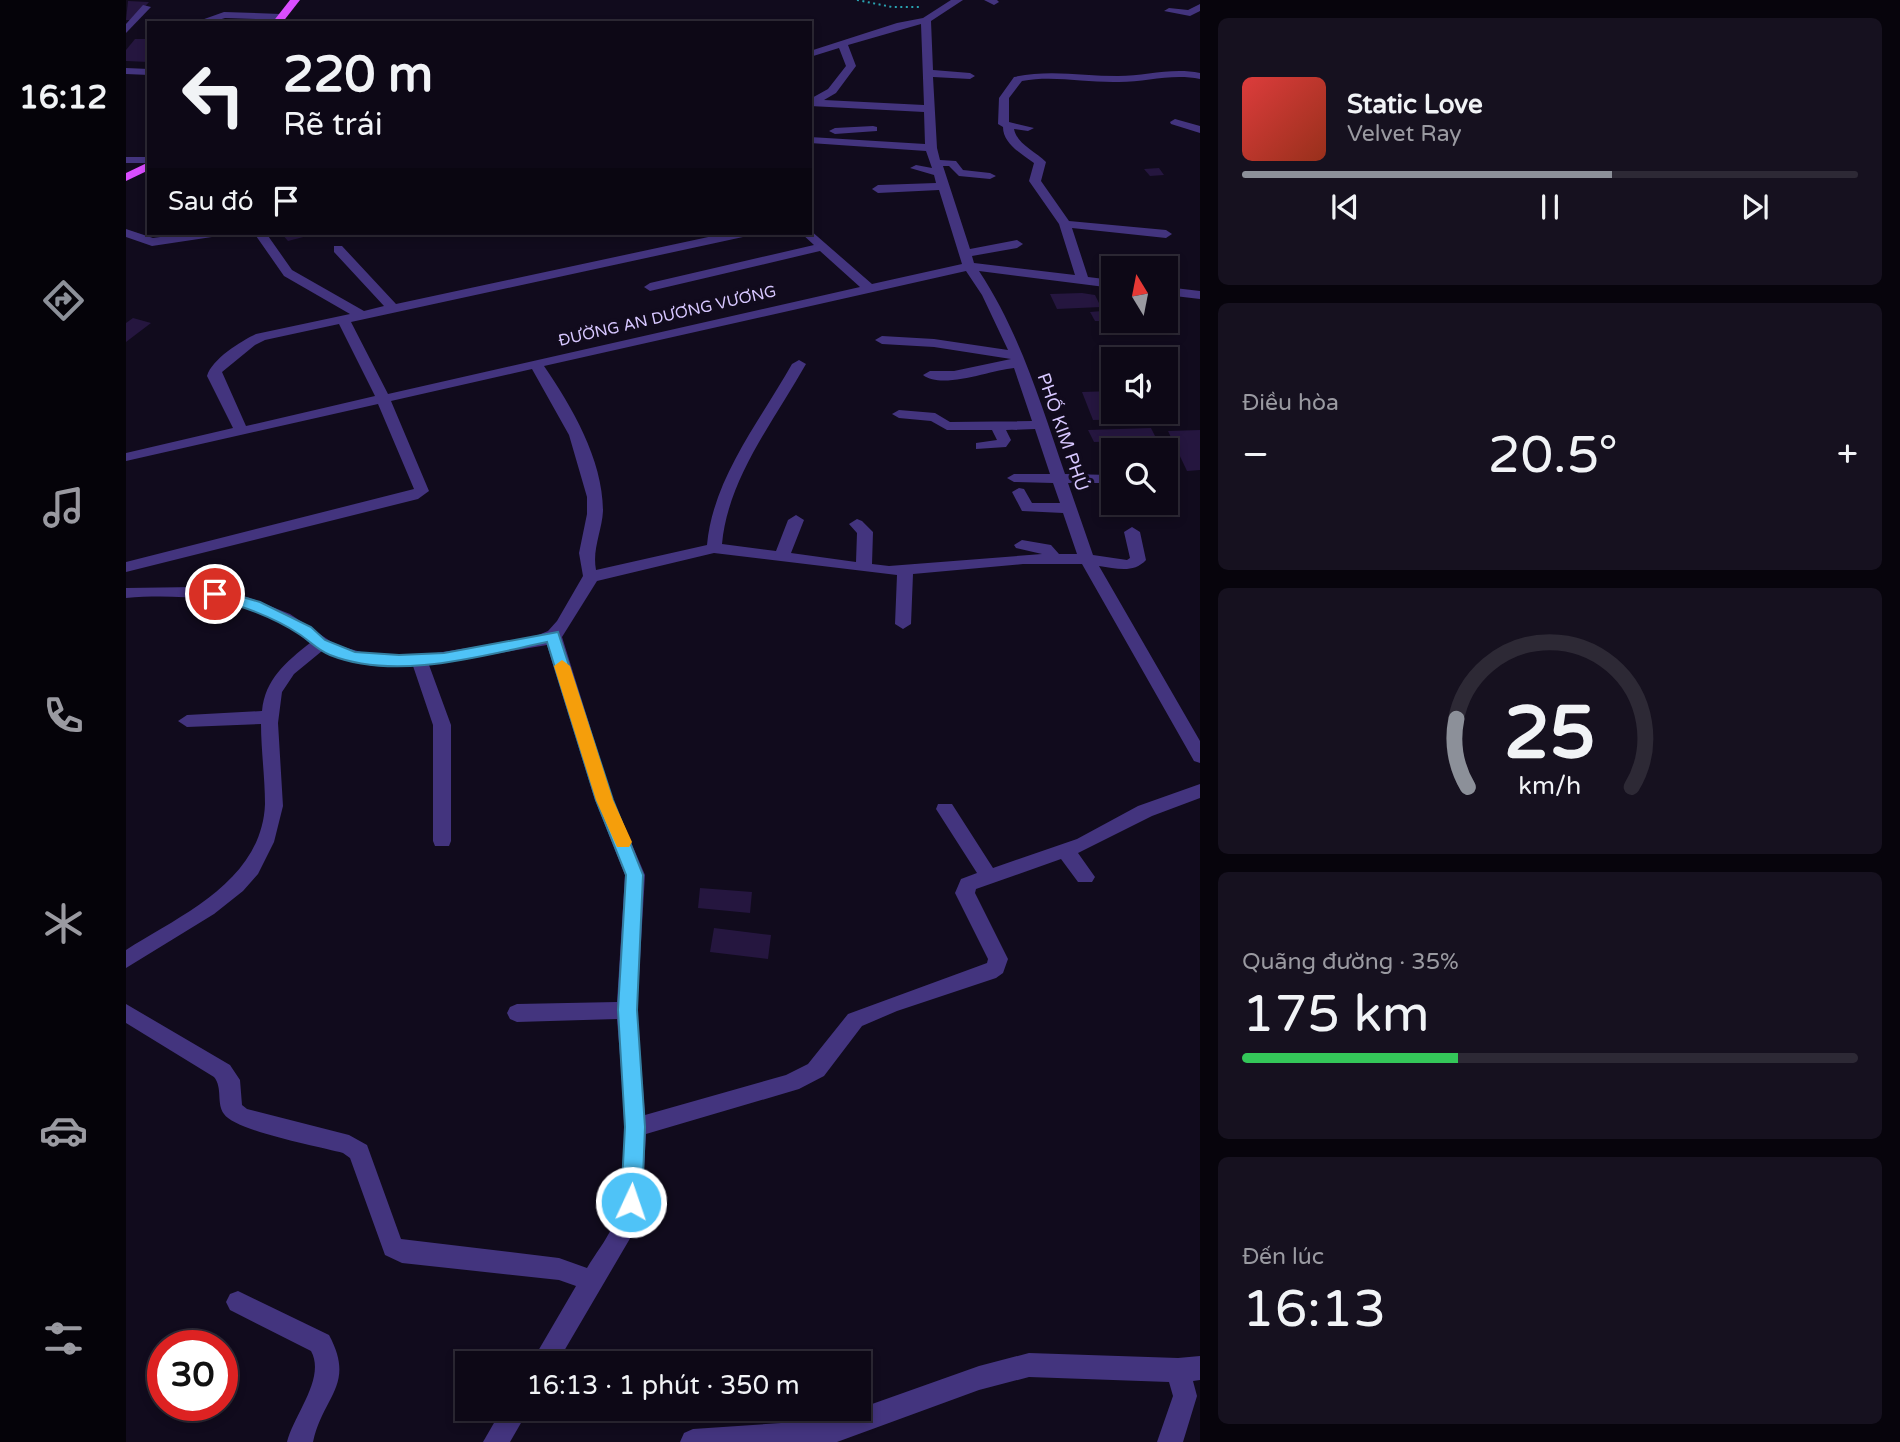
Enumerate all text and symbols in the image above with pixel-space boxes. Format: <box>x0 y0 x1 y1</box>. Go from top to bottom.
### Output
text: 220 m <box>283 46 433 105</box>
icon: left <box>168 49 259 140</box>
text: 16:12 <box>19 79 107 117</box>
text: Static Love <box>1347 89 1483 120</box>
text: Rẽ trái <box>283 106 383 144</box>
text: Velvet Ray <box>1347 120 1462 148</box>
icon: arrive <box>267 182 305 220</box>
text: Sau đó <box>168 186 253 217</box>
icon: previous <box>1326 188 1364 226</box>
icon: pause <box>1531 188 1569 226</box>
icon: next <box>1736 188 1774 226</box>
north arrow <box>1101 256 1178 332</box>
map controls <box>1101 256 1178 515</box>
icon: directions <box>39 276 88 325</box>
street label: ĐƯỜNG AN DƯƠNG VƯƠNG <box>556 281 778 351</box>
button: sound <box>1101 347 1178 424</box>
street label: PHỐ KIM PHÚ <box>1032 370 1094 494</box>
text: Điều hòa <box>1242 389 1339 417</box>
text: 20.5° <box>1488 424 1618 487</box>
text: − <box>1242 432 1269 478</box>
text: + <box>1837 432 1858 478</box>
button: search <box>1101 438 1178 515</box>
icon: music <box>39 483 88 532</box>
pin <box>185 564 245 624</box>
icon: arrive <box>196 575 234 613</box>
text: 25 <box>1504 690 1596 778</box>
icon: phone <box>39 691 88 740</box>
text: km/h <box>1519 771 1581 801</box>
icon: climate <box>39 899 88 948</box>
text: Quãng đường · 35% <box>1242 948 1459 976</box>
text: 175 km <box>1242 983 1430 1046</box>
icon: car <box>39 1106 88 1155</box>
position arrow <box>594 1165 668 1239</box>
text: Đến lúc <box>1242 1243 1324 1271</box>
text: 16:13 <box>1242 1278 1386 1341</box>
icon: filters <box>39 1314 88 1363</box>
speed limit sign: 30 <box>147 1330 238 1421</box>
text: 16:13 · 1 phút · 350 m <box>526 1370 800 1401</box>

